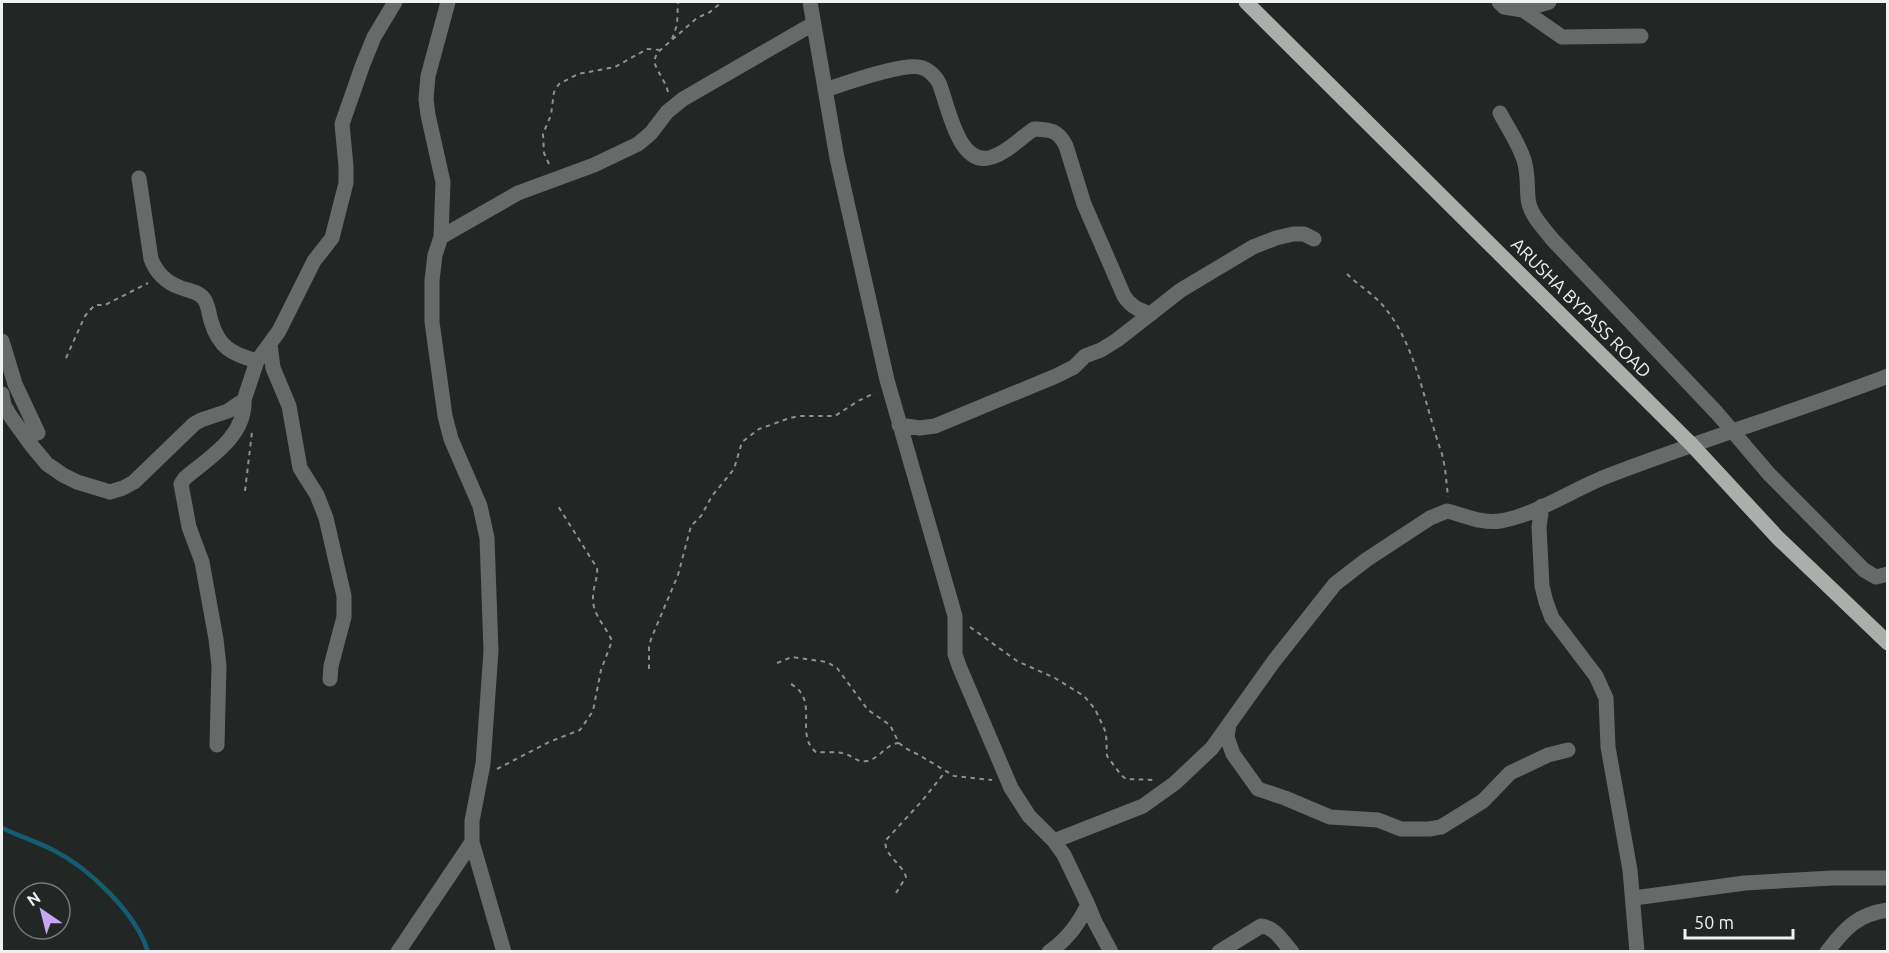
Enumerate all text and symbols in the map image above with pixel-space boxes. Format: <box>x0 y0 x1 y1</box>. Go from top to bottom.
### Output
street label: ARUSHA BYPASS ROAD <box>1508 233 1656 381</box>
north arrow <box>12 881 72 941</box>
text: N <box>23 888 43 910</box>
scale bar <box>1685 902 1793 940</box>
text: 50 m <box>1694 912 1734 932</box>

